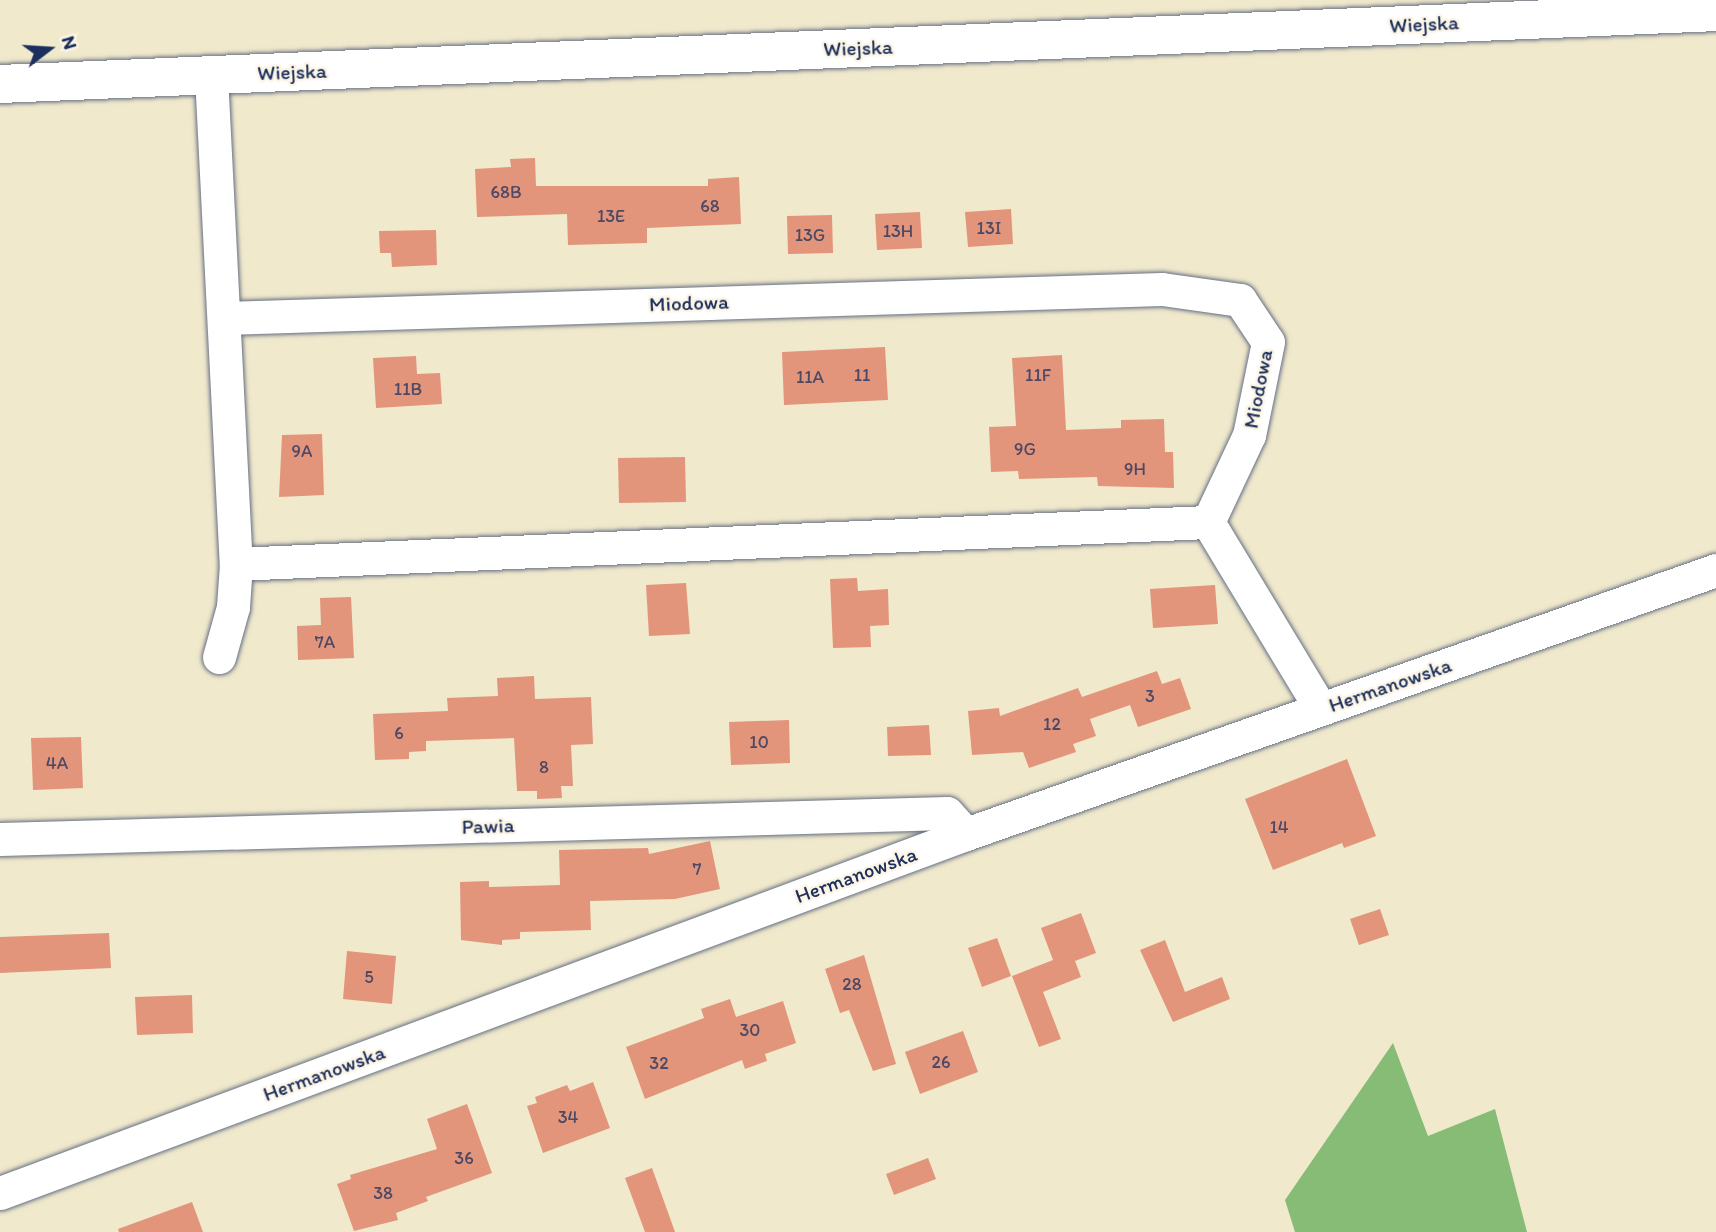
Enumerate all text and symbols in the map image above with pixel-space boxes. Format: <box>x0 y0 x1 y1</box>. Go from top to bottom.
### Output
street label: Wiejska <box>1389 10 1459 38</box>
north arrow <box>14 14 84 84</box>
text: N <box>57 33 82 52</box>
street label: Wiejska <box>823 34 893 62</box>
street label: Wiejska <box>257 58 327 86</box>
house number: 68B <box>490 181 522 203</box>
house number: 68 <box>700 195 720 217</box>
house number: 13E <box>597 205 625 227</box>
house number: 13I <box>977 217 1001 239</box>
house number: 13H <box>883 220 913 242</box>
house number: 13G <box>795 224 825 246</box>
street label: Miodowa <box>649 289 729 317</box>
street label: Miodowa <box>1238 347 1278 431</box>
house number: 11 <box>854 364 870 386</box>
house number: 11F <box>1025 364 1051 386</box>
house number: 11A <box>796 366 824 388</box>
house number: 11B <box>394 378 422 400</box>
house number: 9G <box>1014 438 1036 460</box>
house number: 9A <box>292 440 312 462</box>
house number: 9H <box>1124 458 1146 480</box>
house number: 7A <box>315 631 335 653</box>
street label: Hermanowska <box>1325 652 1455 718</box>
house number: 3 <box>1145 685 1155 707</box>
house number: 12 <box>1043 713 1061 735</box>
house number: 6 <box>394 722 404 744</box>
house number: 10 <box>749 731 769 753</box>
house number: 4A <box>46 752 68 774</box>
house number: 8 <box>539 756 549 778</box>
street label: Pawia <box>461 812 515 840</box>
house number: 14 <box>1269 816 1289 838</box>
street label: Hermanowska <box>791 841 921 909</box>
house number: 7 <box>693 858 701 880</box>
house number: 5 <box>364 966 374 988</box>
house number: 28 <box>842 973 862 995</box>
house number: 30 <box>740 1019 760 1041</box>
street label: Hermanowska <box>259 1039 389 1107</box>
house number: 26 <box>932 1051 950 1073</box>
house number: 32 <box>649 1052 669 1074</box>
house number: 34 <box>558 1106 578 1128</box>
house number: 36 <box>454 1147 474 1169</box>
house number: 38 <box>373 1182 393 1204</box>

